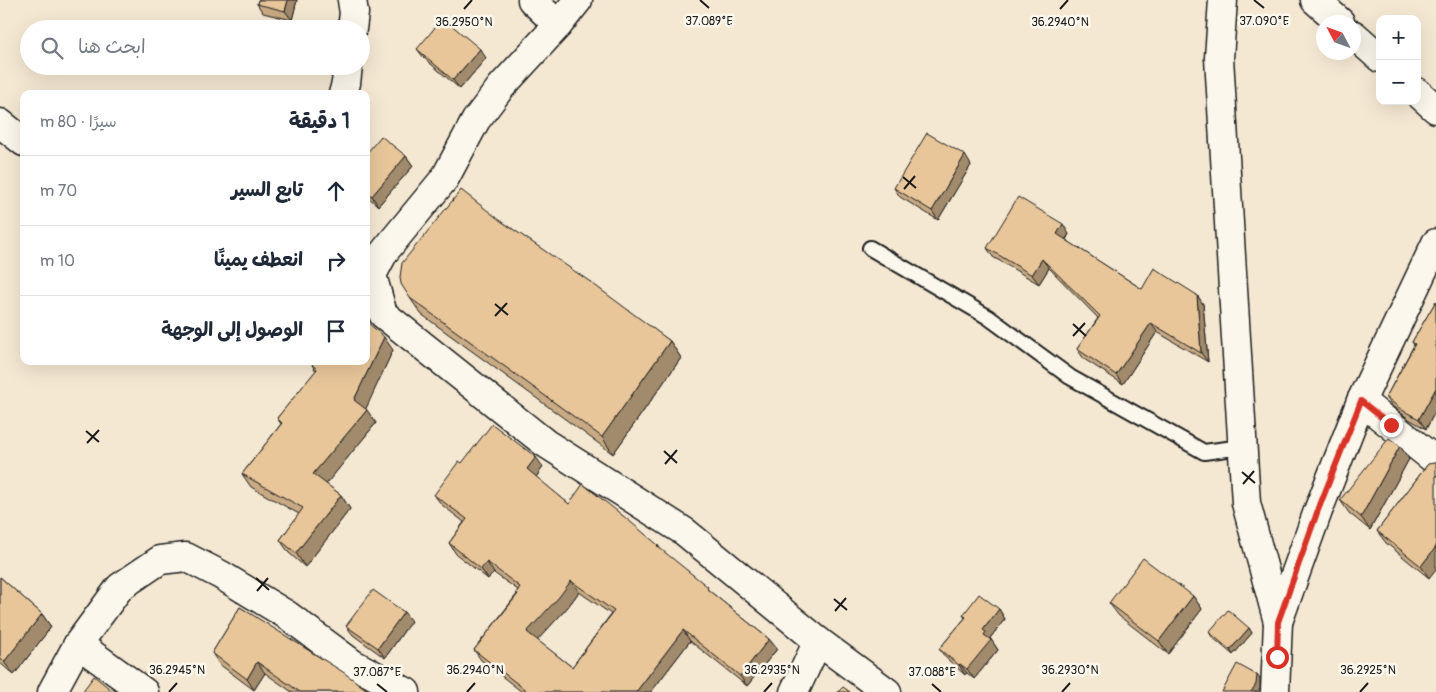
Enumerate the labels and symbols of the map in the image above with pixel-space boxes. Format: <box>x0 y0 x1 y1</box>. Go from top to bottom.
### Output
text: 37.089°E <box>685 14 733 29</box>
text: 37.090°E <box>1239 14 1289 29</box>
text: 36.2950°N <box>435 15 493 30</box>
text: 36.2940°N <box>1031 15 1089 30</box>
north arrow <box>1316 15 1361 60</box>
route end <box>1380 414 1403 437</box>
route start <box>1266 646 1289 669</box>
text: 36.2945°N <box>149 663 205 678</box>
text: 36.2940°N <box>446 663 504 678</box>
text: 36.2935°N <box>744 663 800 678</box>
text: 36.2930°N <box>1041 663 1099 678</box>
text: 36.2925°N <box>1340 663 1396 678</box>
text: 37.087°E <box>353 665 401 680</box>
text: 37.088°E <box>908 665 956 680</box>

